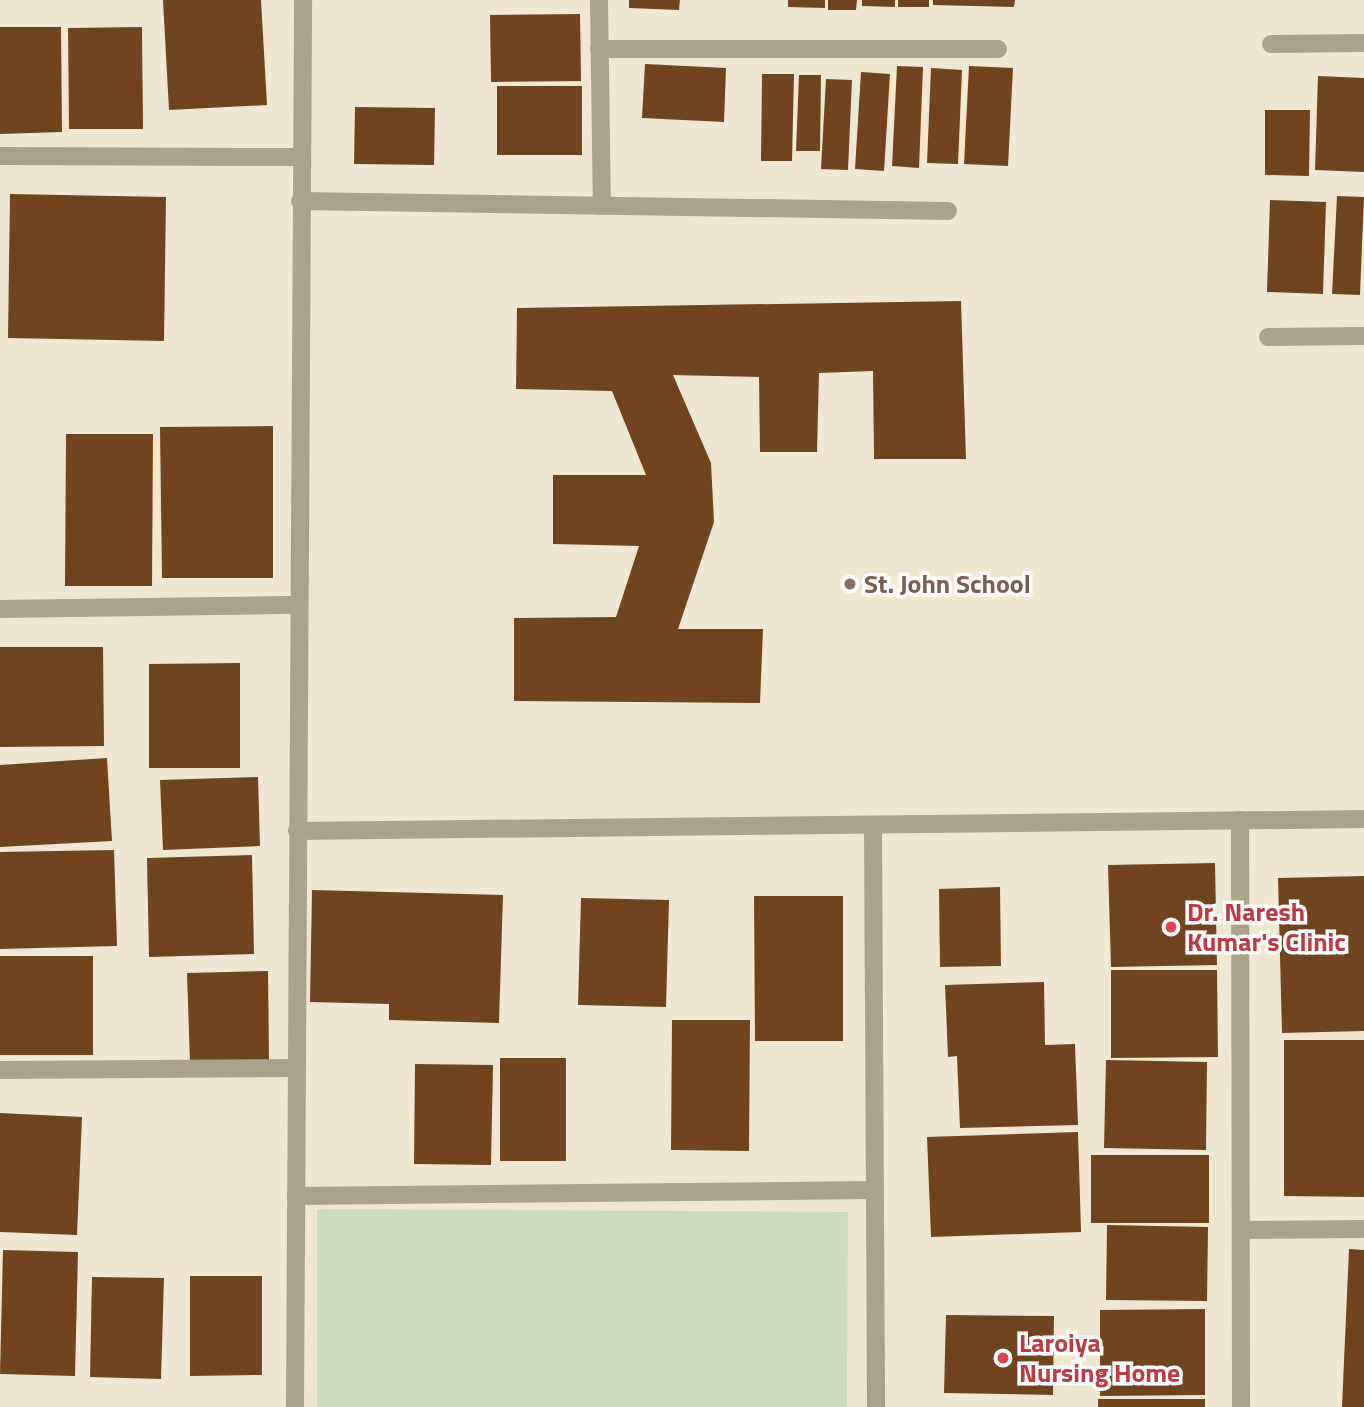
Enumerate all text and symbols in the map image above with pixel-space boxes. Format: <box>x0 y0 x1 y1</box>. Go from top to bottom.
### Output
place label: St. John School <box>864 568 1031 600</box>
marker: St. John School <box>842 576 858 592</box>
place label: Dr. Naresh Kumar's Clinic <box>1187 896 1346 958</box>
marker: Dr. Naresh Kumar's Clinic <box>1161 917 1181 937</box>
place label: Laroiya Nursing Home <box>1019 1327 1180 1388</box>
marker: Laroiya Nursing Home <box>993 1348 1013 1368</box>

